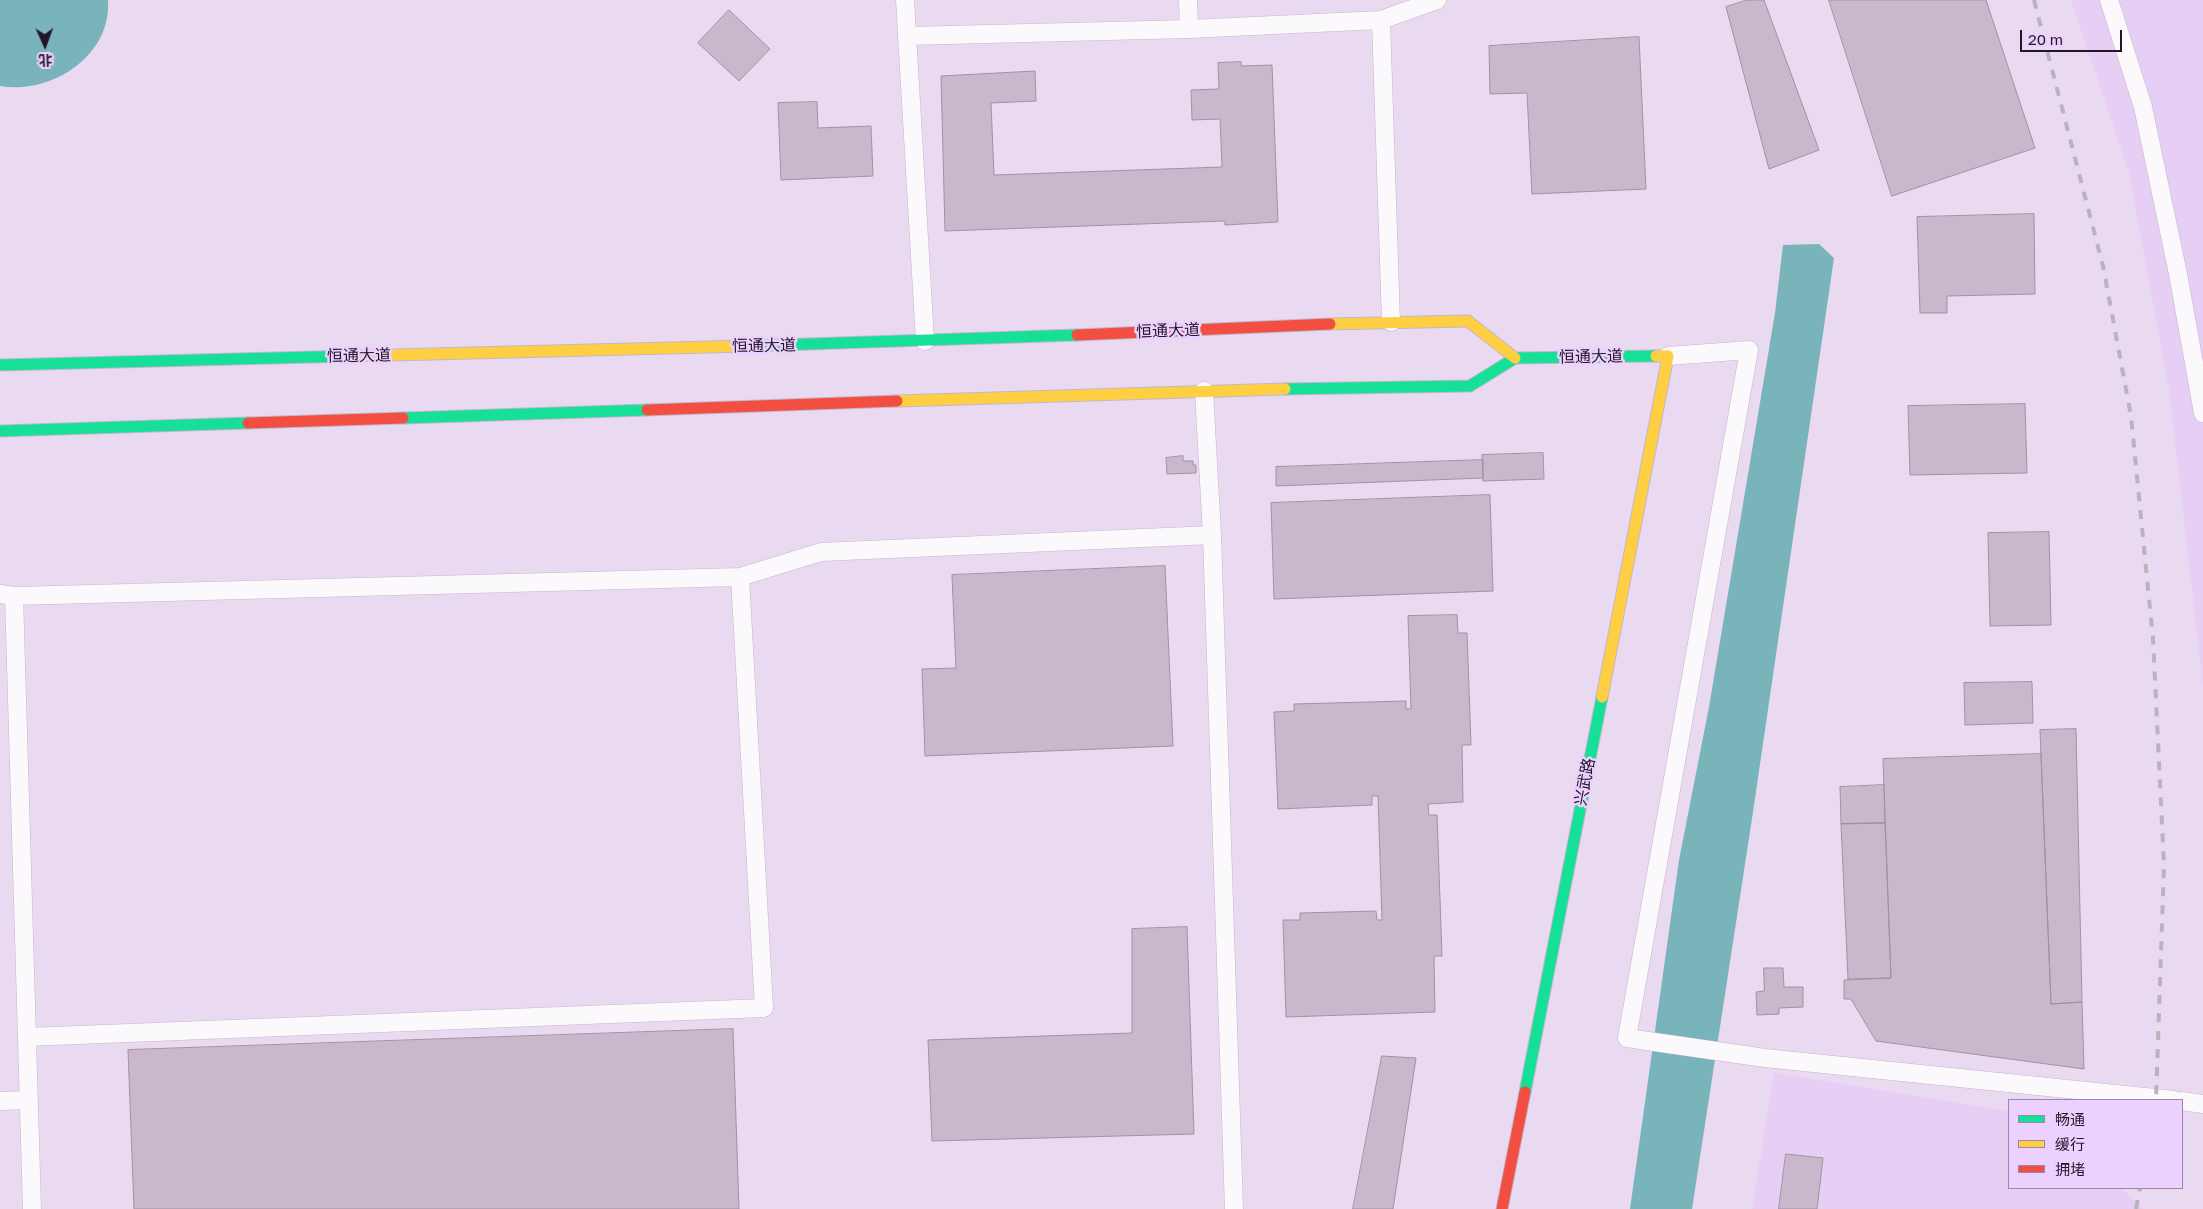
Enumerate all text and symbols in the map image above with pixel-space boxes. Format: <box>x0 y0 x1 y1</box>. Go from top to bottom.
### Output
north arrow <box>20 20 70 70</box>
scale bar <box>2023 20 2126 52</box>
text: 20 m <box>2028 30 2063 48</box>
text: 北 <box>38 52 53 69</box>
street label: 恒通大道 <box>1136 320 1200 342</box>
street label: 恒通大道 <box>732 336 796 356</box>
street label: 恒通大道 <box>327 346 391 366</box>
street label: 恒通大道 <box>1559 347 1623 367</box>
street label: 兴武路 <box>1571 757 1599 807</box>
legend <box>2008 1099 2183 1189</box>
text: 畅通 <box>2055 1110 2085 1128</box>
text: 缓行 <box>2055 1135 2085 1153</box>
text: 拥堵 <box>2055 1160 2085 1178</box>

